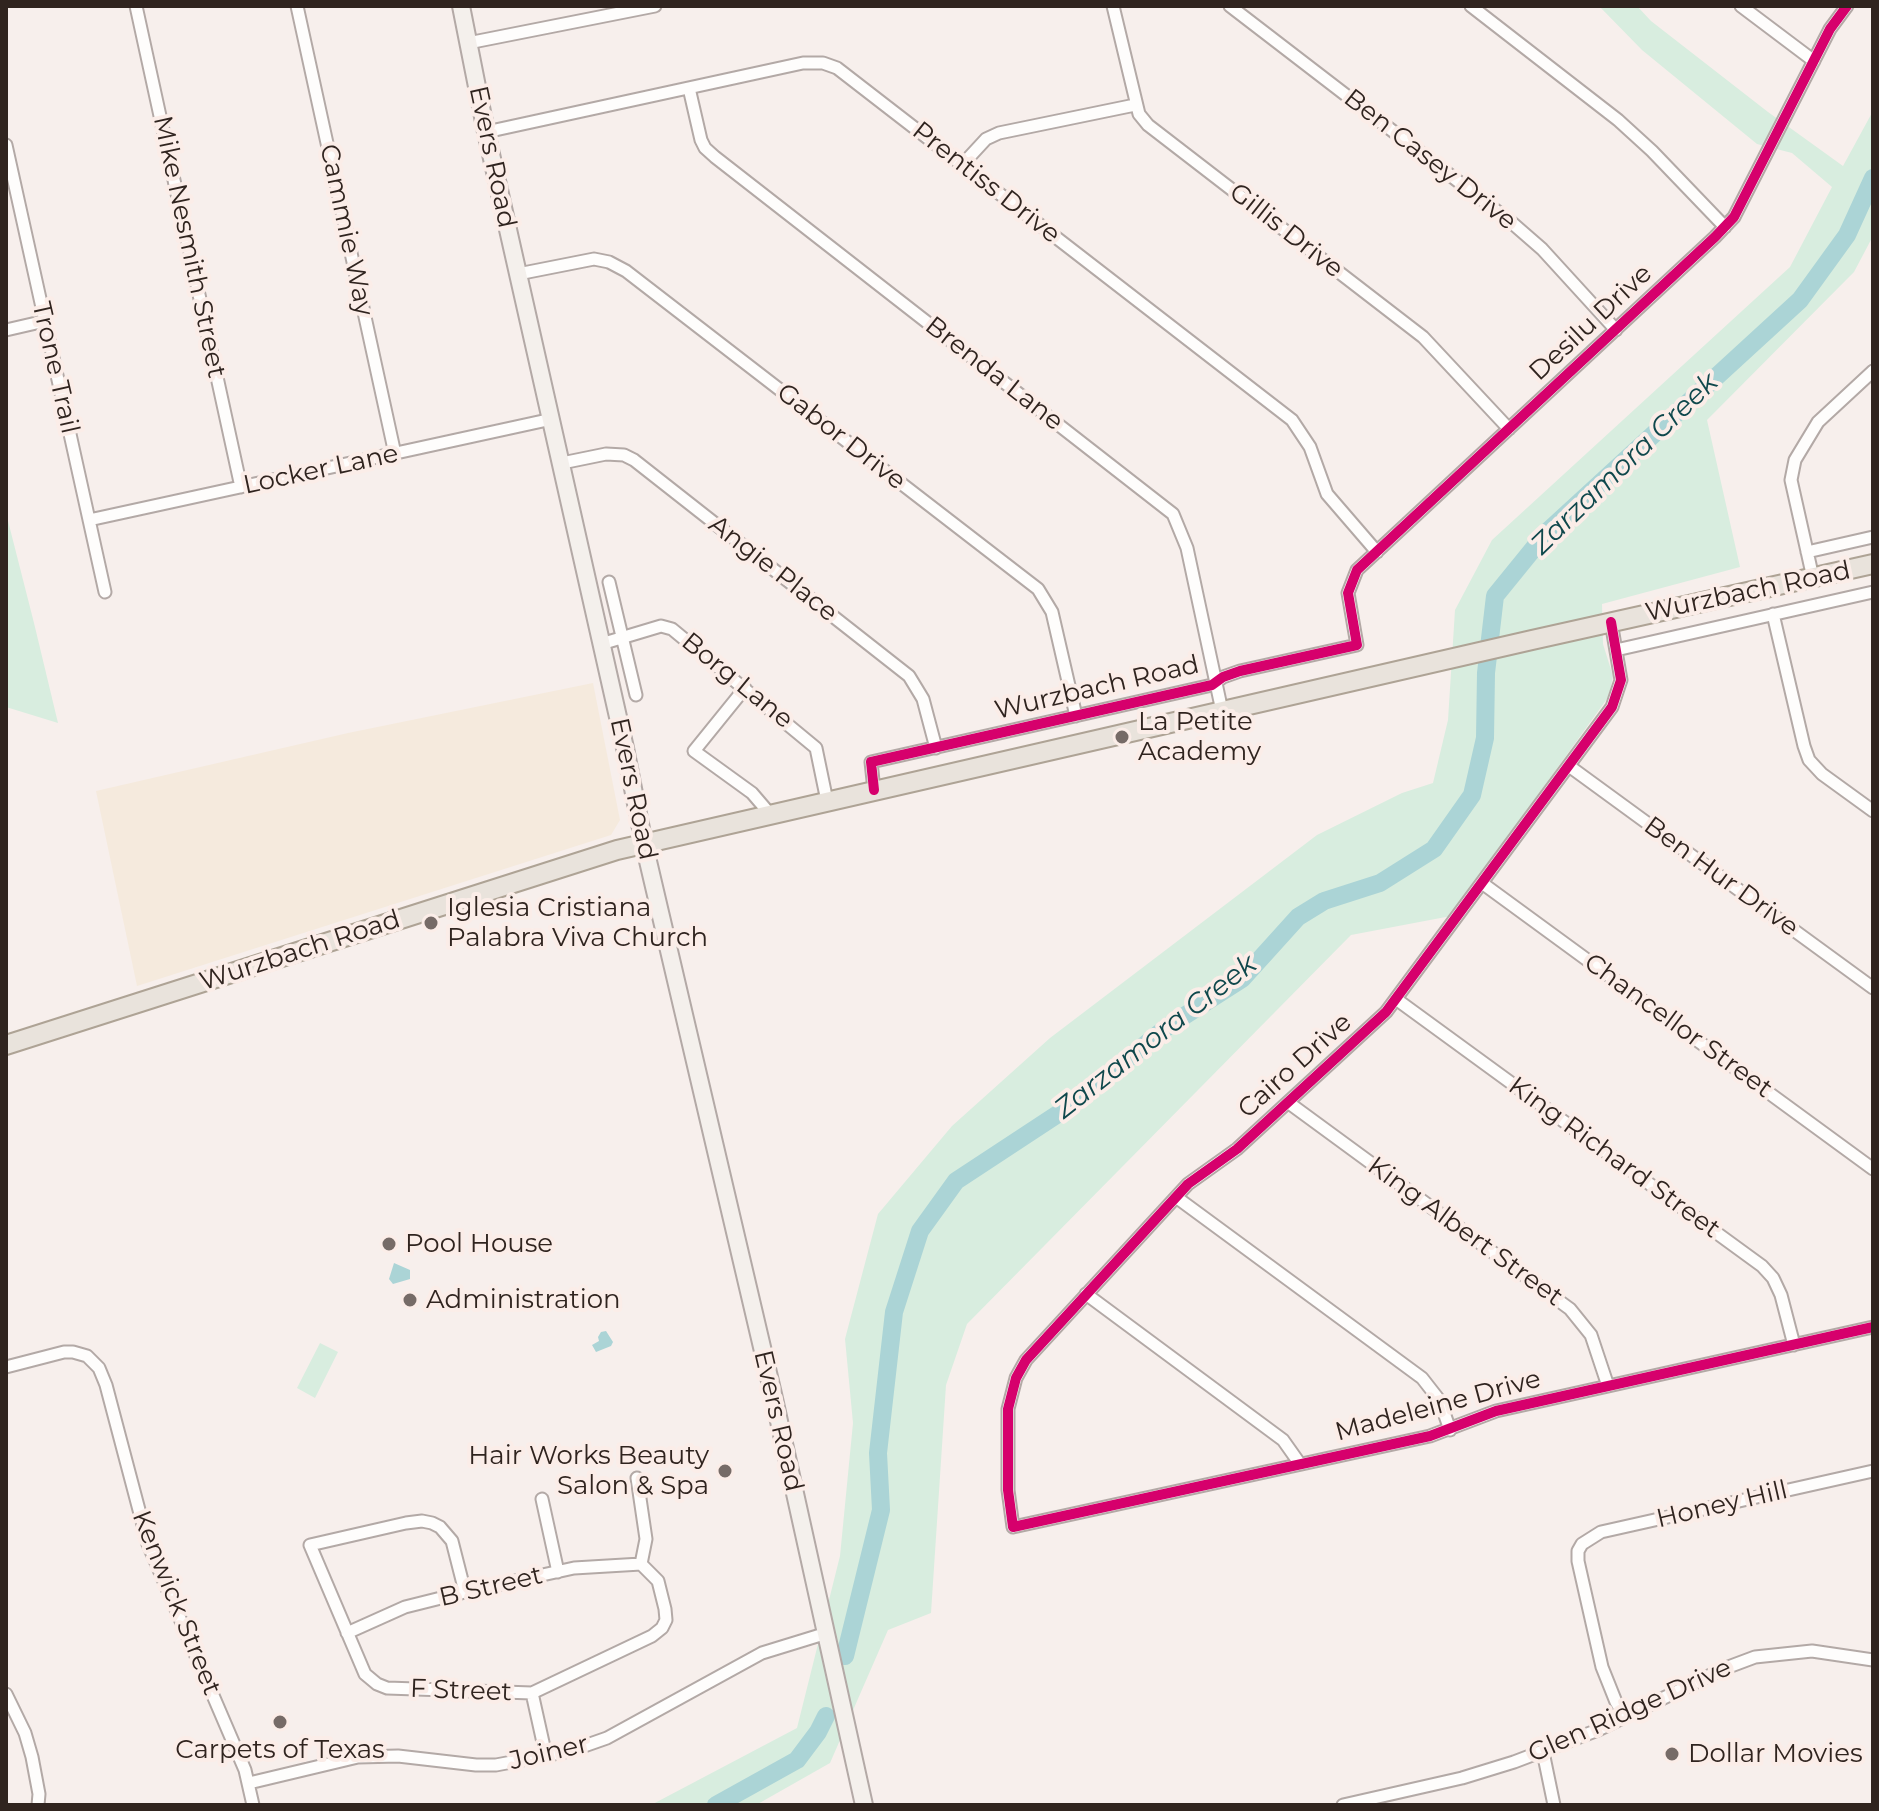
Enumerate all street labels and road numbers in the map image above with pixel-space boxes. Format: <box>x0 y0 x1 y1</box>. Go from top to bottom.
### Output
street label: Evers Road <box>462 83 522 231</box>
street label: Ben Casey Drive <box>1337 83 1523 237</box>
street label: Mike Nesmith Street <box>146 113 232 381</box>
street label: Prentiss Drive <box>906 116 1066 250</box>
street label: Cammie Way <box>313 141 379 319</box>
street label: Gillis Drive <box>1223 177 1349 285</box>
street label: Desilu Drive <box>1523 258 1659 388</box>
street label: Trone Trail <box>25 299 85 437</box>
street label: Brenda Lane <box>919 310 1069 438</box>
street label: Gabor Drive <box>770 377 912 497</box>
street label: Locker Lane <box>241 438 401 502</box>
street label: Angie Place <box>702 509 844 629</box>
street label: Wurzbach Road <box>1643 555 1853 629</box>
street label: Borg Lane <box>675 627 799 735</box>
street label: Wurzbach Road <box>992 649 1202 727</box>
street label: Evers Road <box>603 715 663 863</box>
street label: Ben Hur Drive <box>1638 810 1804 944</box>
street label: Wurzbach Road <box>196 904 404 998</box>
street label: Chancellor Street <box>1578 947 1778 1105</box>
street label: Cairo Drive <box>1232 1007 1358 1125</box>
street label: King Richard Street <box>1502 1071 1726 1245</box>
street label: King Albert Street <box>1361 1151 1569 1313</box>
street label: Evers Road <box>747 1347 809 1495</box>
street label: Madeleine Drive <box>1332 1364 1544 1448</box>
street label: Honey Hill <box>1653 1475 1791 1535</box>
street label: Kenwick Street <box>125 1506 227 1700</box>
street label: B Street <box>436 1560 546 1614</box>
street label: Glen Ridge Drive <box>1524 1652 1736 1770</box>
street label: F Street <box>410 1674 512 1708</box>
street label: Joiner <box>507 1729 591 1777</box>

